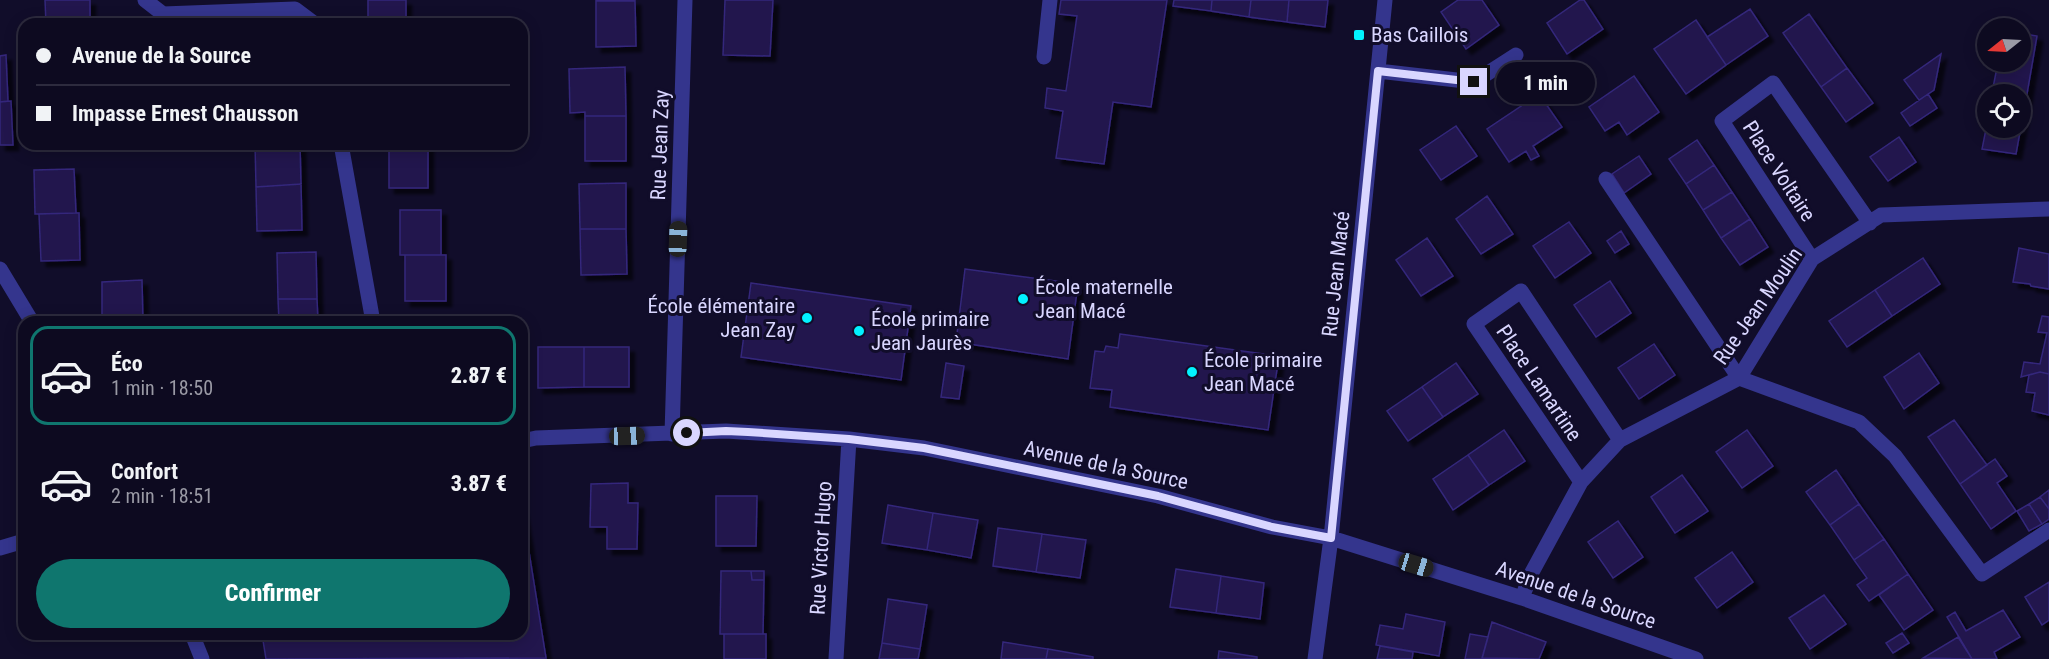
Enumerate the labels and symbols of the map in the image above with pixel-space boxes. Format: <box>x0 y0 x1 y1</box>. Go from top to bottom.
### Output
north arrow <box>1977 18 2031 72</box>
place label: Bas Caillois <box>1371 23 1468 47</box>
marker: Bas Caillois <box>1352 28 1366 42</box>
callout: 1 min <box>1495 61 1594 103</box>
route end <box>1460 68 1487 95</box>
street label: Rue Jean Zay <box>646 89 674 201</box>
street label: Place Voltaire <box>1738 116 1820 226</box>
street label: Rue Jean Macé <box>1317 210 1355 338</box>
car <box>668 221 688 257</box>
street label: Rue Jean Moulin <box>1709 243 1807 369</box>
place label: École maternelle Jean Macé <box>1035 275 1173 323</box>
marker: École maternelle Jean Macé <box>1016 292 1030 306</box>
place label: École élémentaire Jean Zay <box>648 294 795 342</box>
place label: École primaire Jean Jaurès <box>871 307 989 355</box>
marker: École élémentaire Jean Zay <box>800 311 814 325</box>
street label: Place Lamartine <box>1491 320 1587 446</box>
marker: École primaire Jean Jaurès <box>852 324 866 338</box>
place label: École primaire Jean Macé <box>1204 348 1322 396</box>
marker: École primaire Jean Macé <box>1185 365 1199 379</box>
route start <box>673 419 700 446</box>
car <box>609 426 645 446</box>
street label: Avenue de la Source <box>1022 436 1191 494</box>
street label: Rue Victor Hugo <box>806 480 836 616</box>
car <box>1396 551 1436 579</box>
street label: Avenue de la Source <box>1493 556 1659 634</box>

